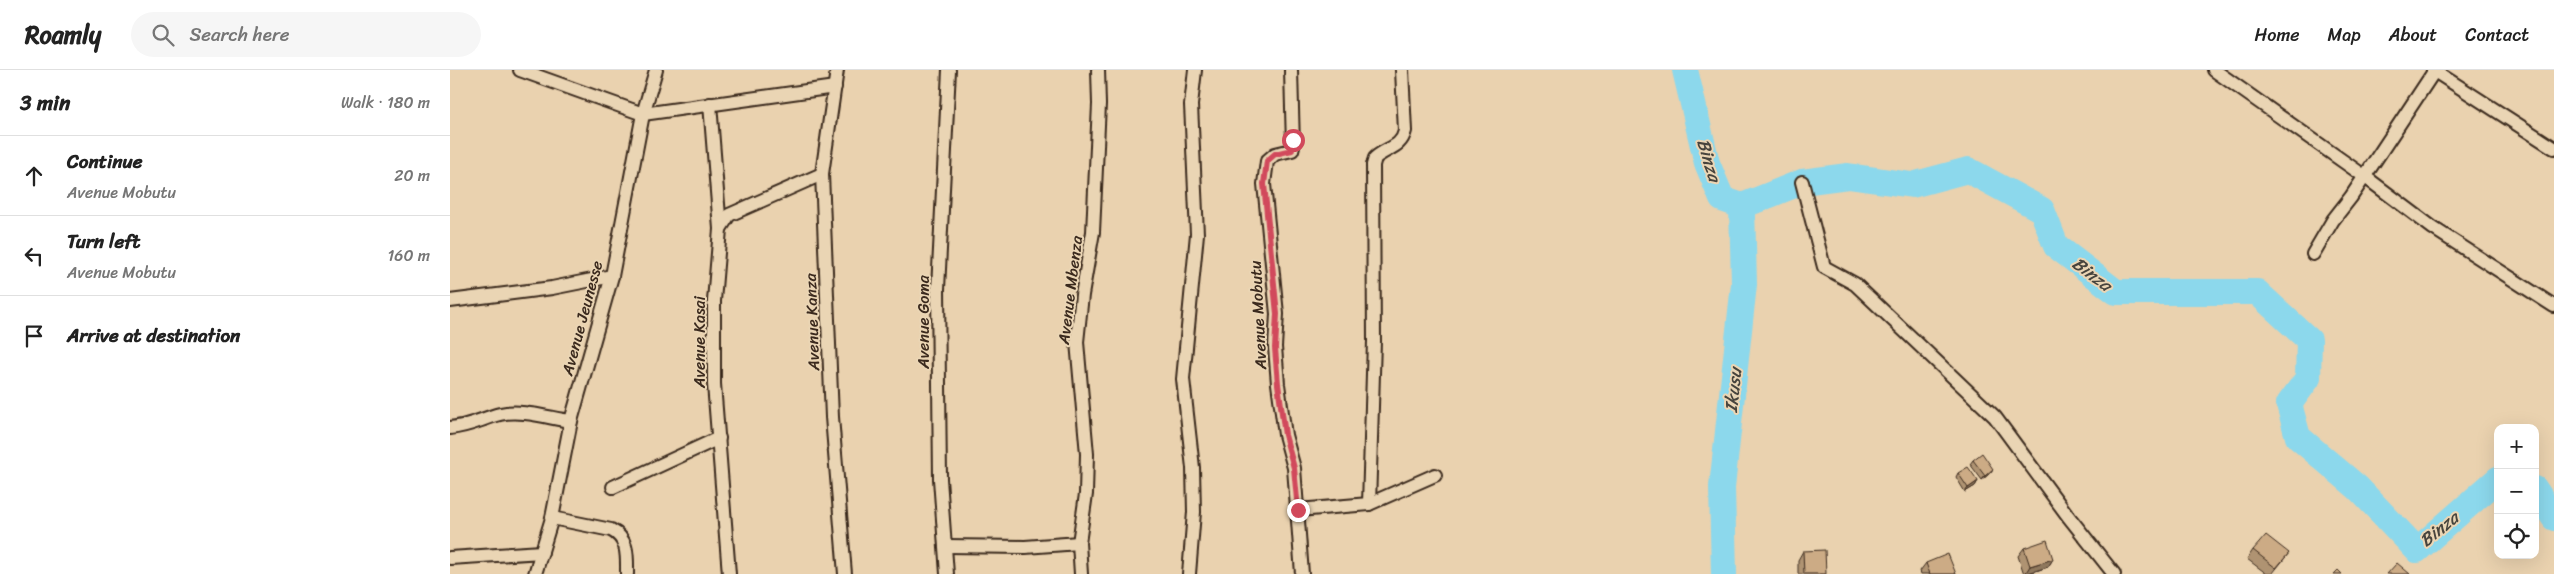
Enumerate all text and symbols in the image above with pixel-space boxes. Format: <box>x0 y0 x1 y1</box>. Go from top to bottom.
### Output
search box <box>131 12 481 57</box>
text: Roamly <box>25 14 101 56</box>
text: Search here <box>189 18 289 51</box>
text: Home <box>2255 19 2300 51</box>
text: Map <box>2328 19 2361 51</box>
text: About <box>2389 19 2437 51</box>
text: Contact <box>2465 19 2529 51</box>
icon: search <box>149 21 177 49</box>
text: 3 min <box>20 84 70 122</box>
text: Walk · 180 m <box>341 88 430 117</box>
route start <box>1282 129 1305 152</box>
water label: Binza <box>1687 134 1731 187</box>
text: Continue <box>67 145 143 178</box>
text: 20 m <box>394 161 430 190</box>
icon: ahead <box>20 162 48 190</box>
text: Avenue Mobutu <box>67 178 176 207</box>
text: Turn left <box>67 225 140 258</box>
street label: Avenue Mbenza <box>1049 233 1091 347</box>
text: 160 m <box>387 241 430 270</box>
icon: left <box>20 242 48 270</box>
water label: Binza <box>2065 248 2121 301</box>
street label: Avenue Jeunesse <box>552 257 611 380</box>
text: Avenue Mobutu <box>67 258 176 287</box>
street label: Avenue Mobutu <box>1241 259 1275 371</box>
street label: Avenue Kanza <box>796 272 828 372</box>
street label: Avenue Goma <box>909 274 938 370</box>
street label: Avenue Kasai <box>685 295 714 389</box>
text: Arrive at destination <box>67 319 240 352</box>
icon: arrive <box>20 322 48 350</box>
water label: Ikusu <box>1715 364 1751 415</box>
map controls <box>2494 424 2539 559</box>
button: + <box>2494 424 2539 469</box>
button: − <box>2494 469 2539 514</box>
route end <box>1287 499 1310 522</box>
water label: Binza <box>2412 502 2468 555</box>
button: locate <box>2494 514 2539 559</box>

